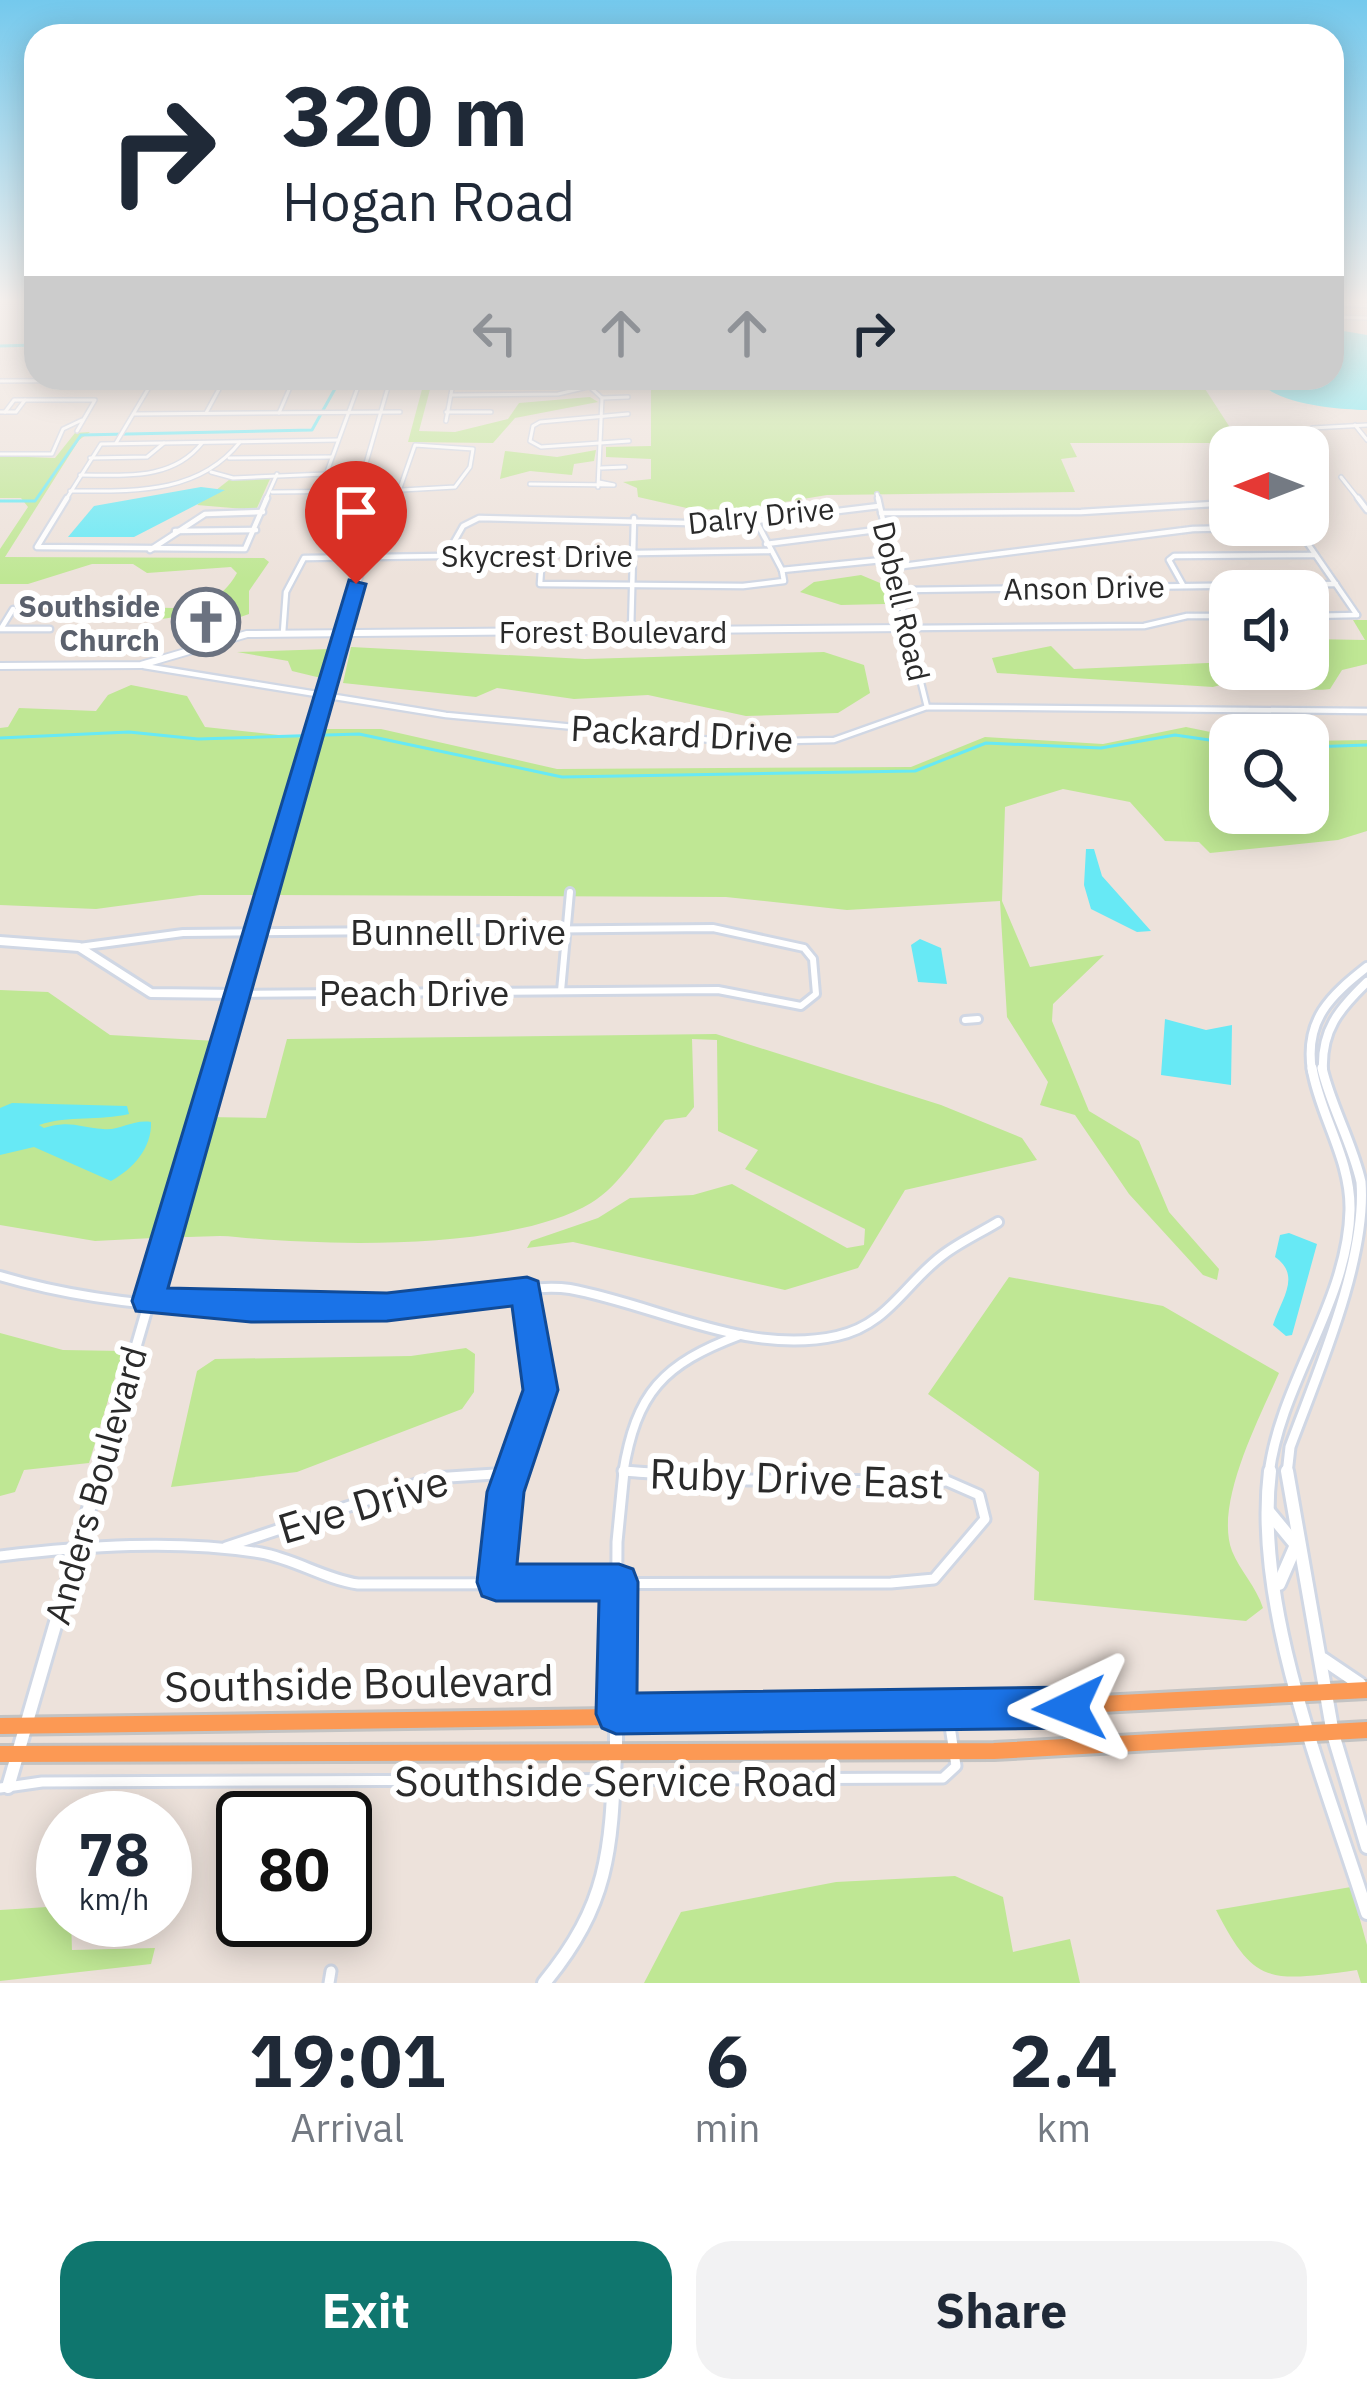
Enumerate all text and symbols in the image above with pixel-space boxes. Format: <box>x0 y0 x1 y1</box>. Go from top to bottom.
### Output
text: 320 m <box>282 60 528 169</box>
icon: right <box>84 72 240 228</box>
text: Hogan Road <box>282 166 575 236</box>
icon: left <box>462 300 528 366</box>
icon: ahead <box>588 300 654 366</box>
icon: ahead <box>714 300 780 366</box>
icon: right <box>840 300 906 366</box>
north arrow <box>1209 426 1329 546</box>
map controls <box>1209 426 1329 834</box>
pin <box>305 461 407 584</box>
icon: arrive <box>323 479 389 545</box>
street label: Dalry Drive <box>686 488 836 542</box>
street label: Dobell Road <box>865 517 939 685</box>
street label: Skycrest Drive <box>441 536 633 575</box>
street label: Anson Drive <box>1003 566 1165 608</box>
button: sound <box>1209 570 1329 690</box>
place label: Southside Church <box>18 586 160 659</box>
church icon: Southside Church <box>171 587 241 657</box>
street label: Forest Boulevard <box>499 612 727 651</box>
street label: Packard Drive <box>570 704 794 762</box>
button: search <box>1209 714 1329 834</box>
street label: Bunnell Drive <box>350 908 566 955</box>
street label: Peach Drive <box>319 969 509 1016</box>
street label: Anders Boulevard <box>33 1340 157 1630</box>
street label: Ruby Drive East <box>649 1445 945 1511</box>
street label: Eve Drive <box>271 1452 455 1556</box>
position arrow <box>1007 1645 1133 1771</box>
street label: Southside Boulevard <box>164 1652 554 1714</box>
street label: Southside Service Road <box>394 1753 838 1808</box>
speed limit sign: 80 <box>216 1791 372 1947</box>
text: 78 <box>78 1814 150 1893</box>
text: km/h <box>79 1879 149 1918</box>
text: 19:01 <box>249 2013 446 2107</box>
text: 6 <box>706 2013 749 2107</box>
text: 2.4 <box>1009 2013 1118 2107</box>
text: Arrival <box>290 2102 404 2153</box>
text: min <box>694 2102 760 2153</box>
text: km <box>1036 2102 1091 2153</box>
button: Exit <box>60 2241 672 2379</box>
button: Share <box>696 2241 1307 2379</box>

